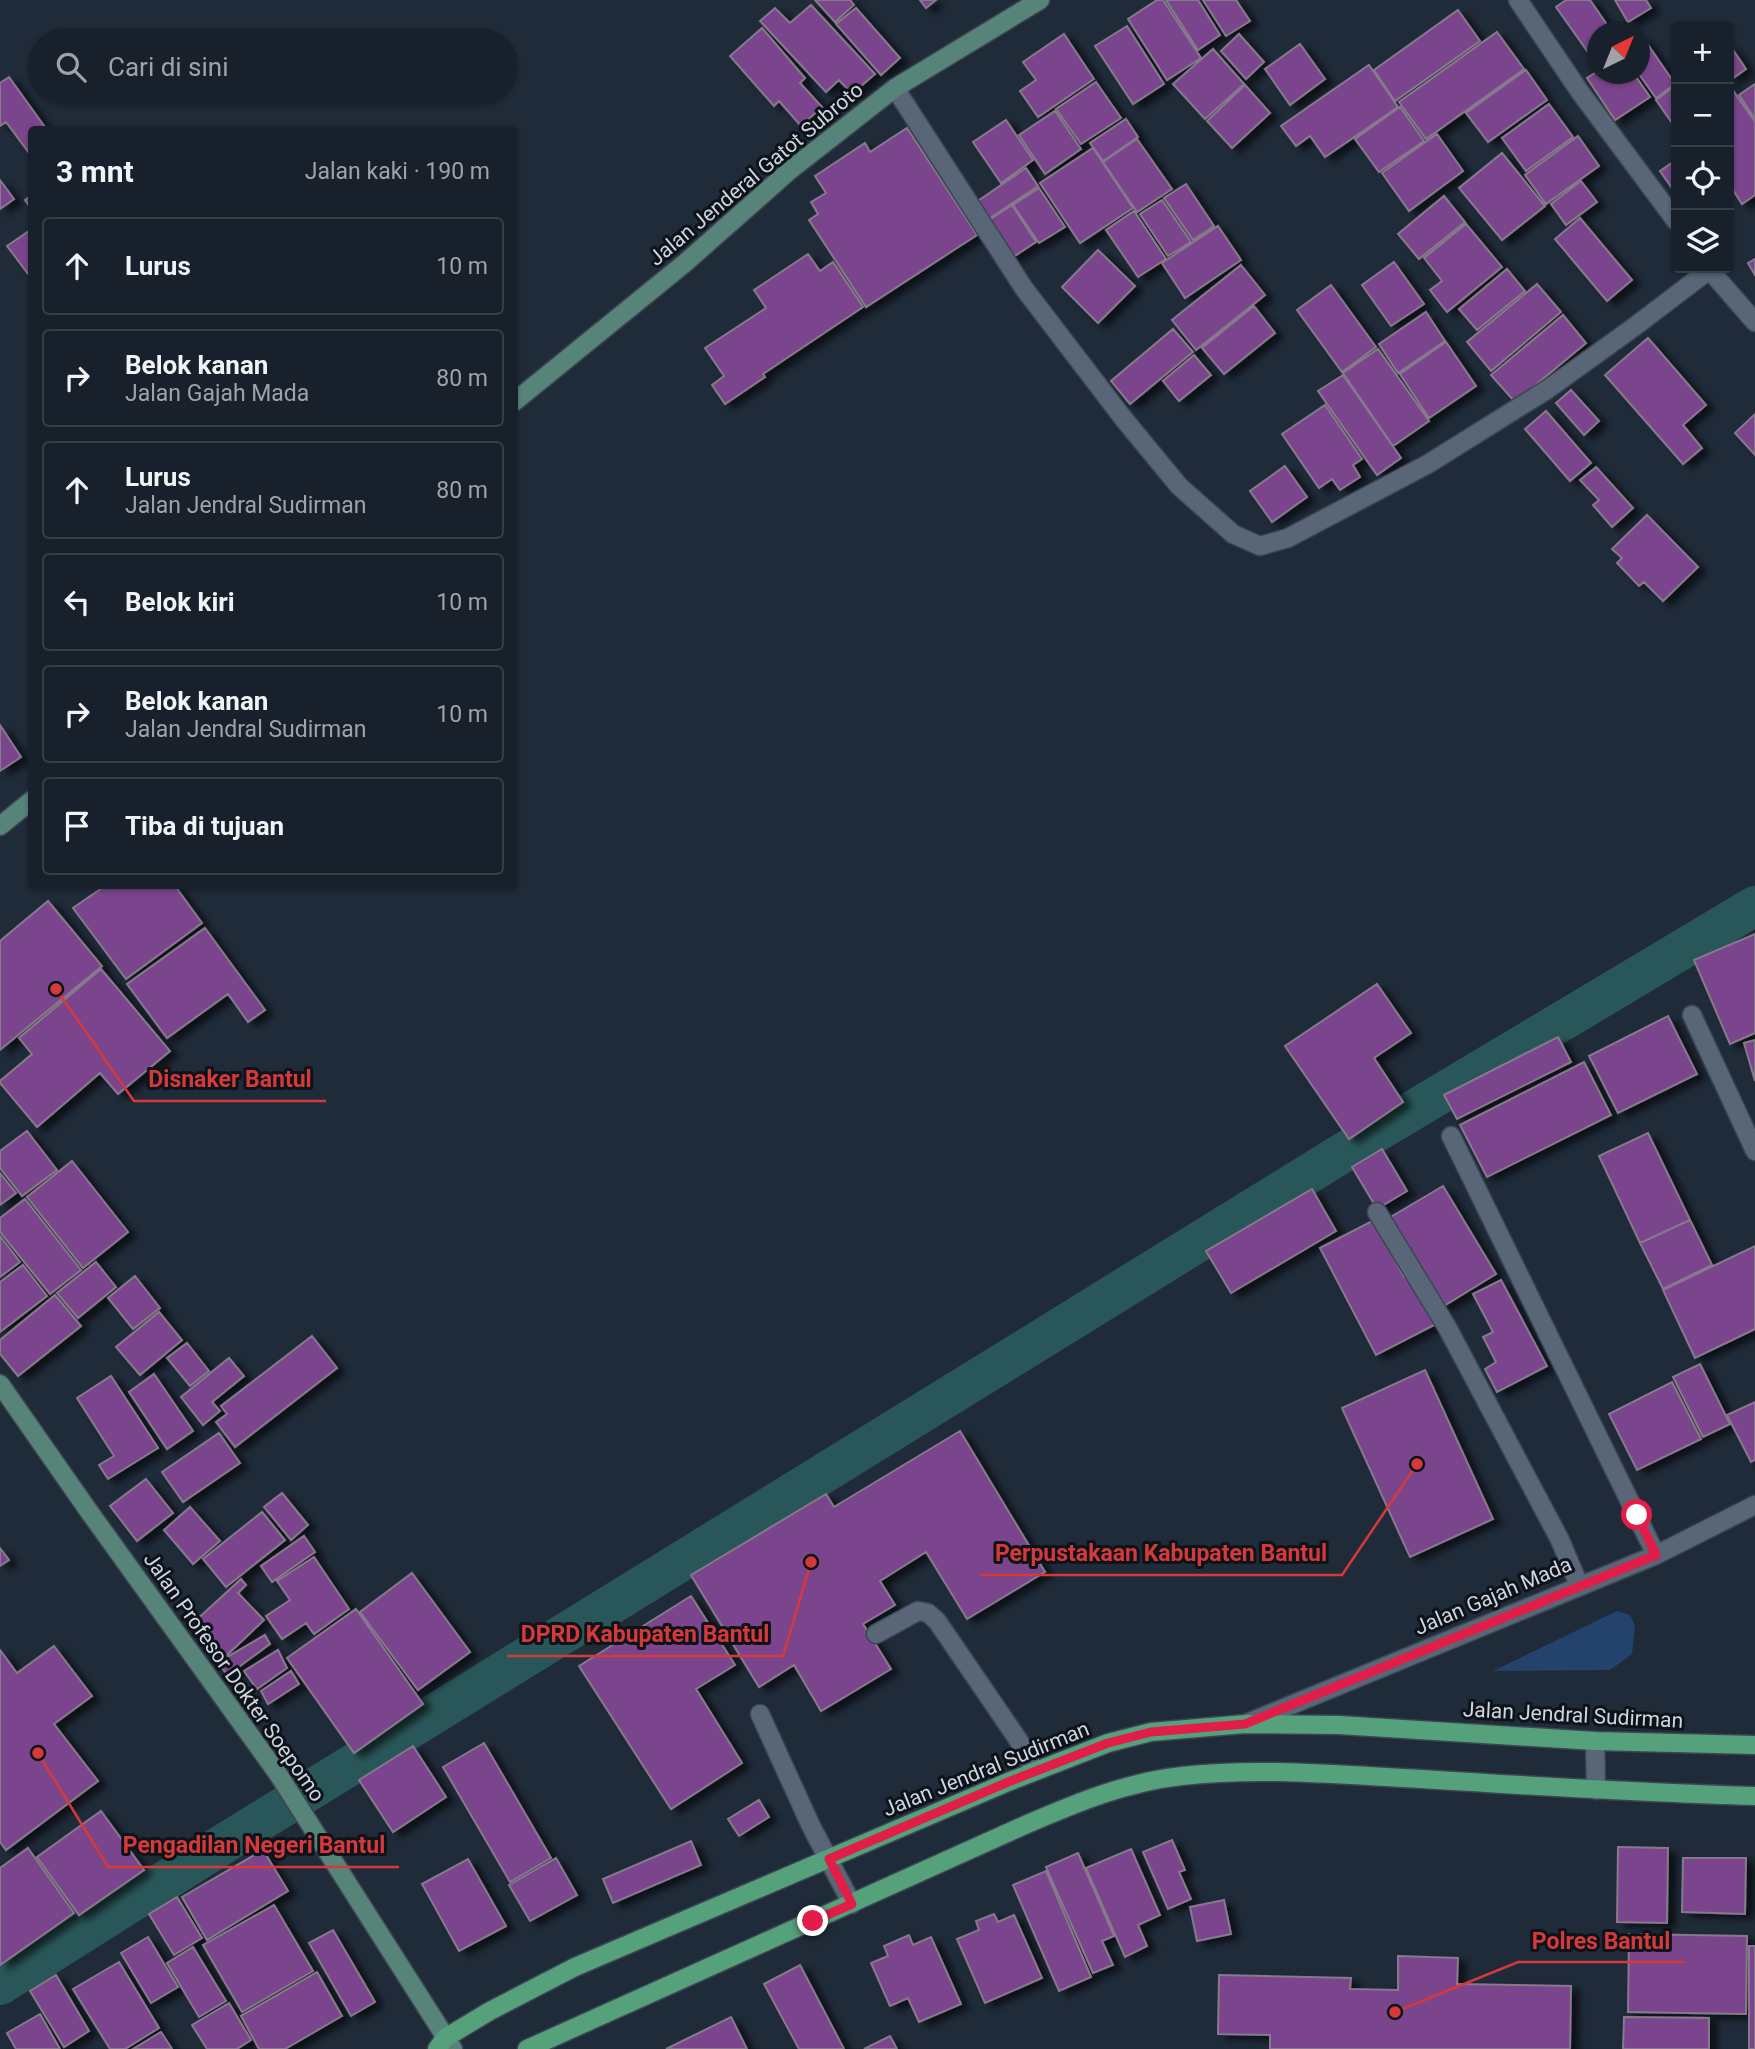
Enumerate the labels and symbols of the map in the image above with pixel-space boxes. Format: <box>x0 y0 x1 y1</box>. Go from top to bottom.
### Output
north arrow <box>1587 21 1650 84</box>
street label: Jalan Jenderal Gatot Subroto <box>644 77 868 271</box>
callout: Disnaker Bantul <box>134 1057 326 1101</box>
text: Disnaker Bantul <box>148 1066 312 1093</box>
route start <box>1621 1499 1652 1530</box>
callout: Perpustakaan Kabupaten Bantul <box>981 1531 1342 1575</box>
text: Perpustakaan Kabupaten Bantul <box>995 1540 1327 1567</box>
street label: Jalan Profesor Dokter Soepomo <box>139 1548 329 1806</box>
street label: Jalan Gajah Mada <box>1411 1552 1575 1640</box>
callout: DPRD Kabupaten Bantul <box>507 1612 783 1656</box>
text: DPRD Kabupaten Bantul <box>521 1621 769 1648</box>
street label: Jalan Jendral Sudirman <box>1462 1697 1684 1733</box>
street label: Jalan Jendral Sudirman <box>879 1717 1093 1821</box>
callout: Pengadilan Negeri Bantul <box>108 1823 399 1867</box>
text: Pengadilan Negeri Bantul <box>123 1832 385 1859</box>
route end <box>797 1905 828 1936</box>
callout: Polres Bantul <box>1518 1918 1684 1962</box>
text: Polres Bantul <box>1532 1928 1670 1955</box>

